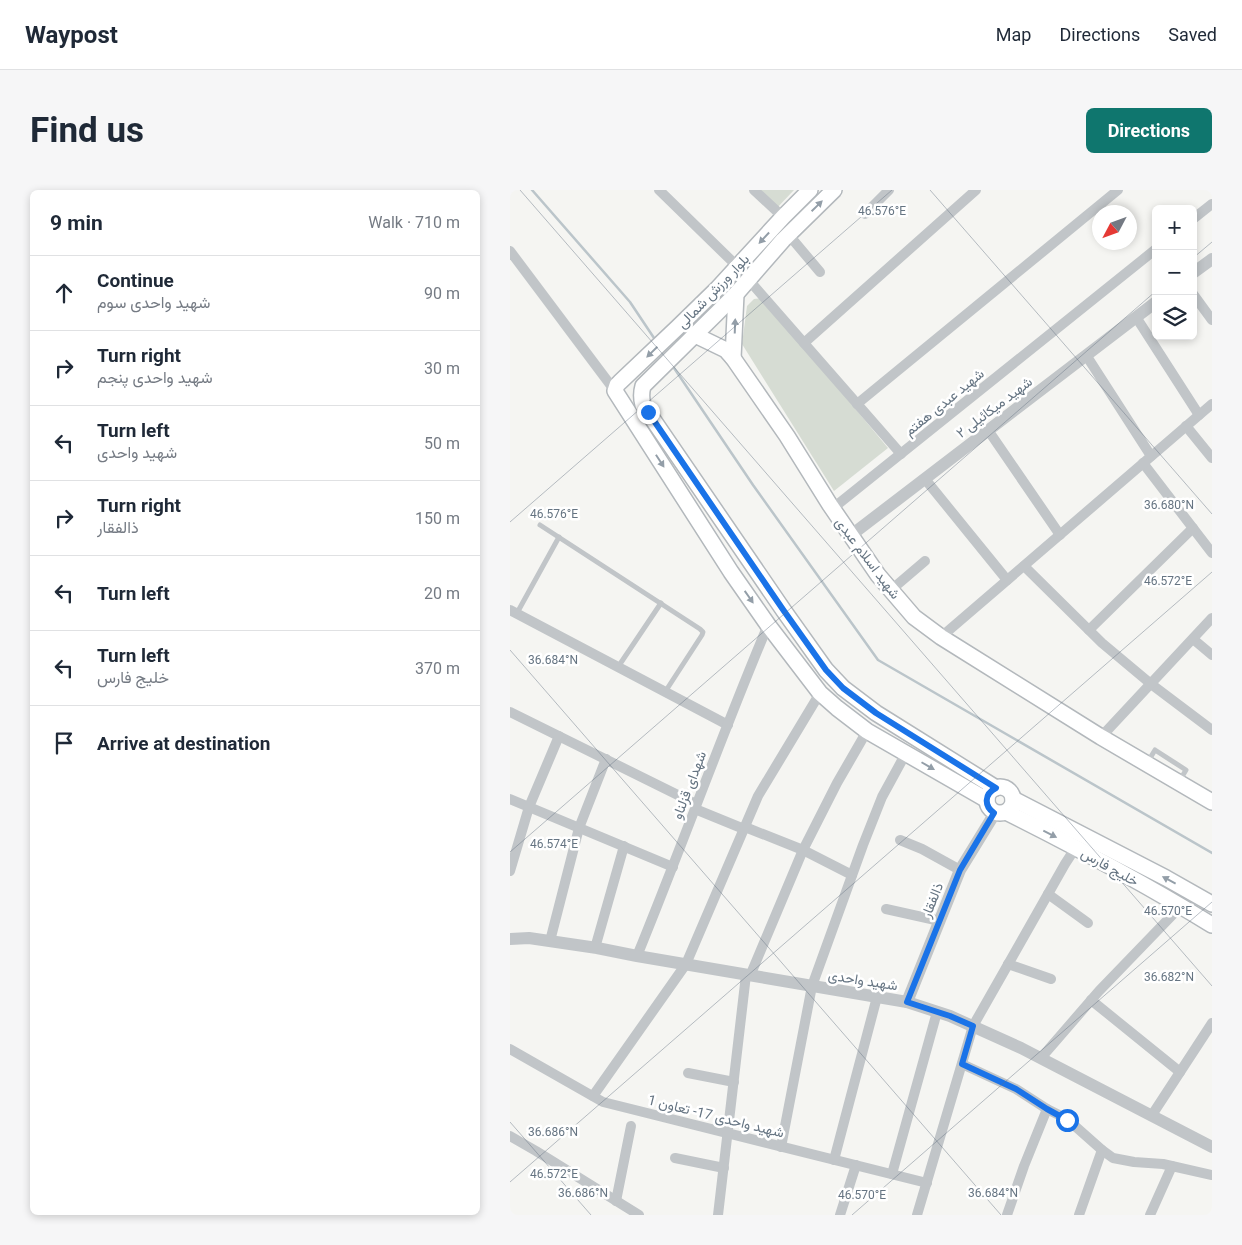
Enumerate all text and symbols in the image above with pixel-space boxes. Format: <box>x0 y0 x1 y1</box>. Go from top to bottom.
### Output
text: Waypost <box>25 21 118 49</box>
text: Map <box>996 24 1031 45</box>
text: Directions <box>1059 24 1140 45</box>
text: Saved <box>1168 24 1217 45</box>
button: Directions <box>1086 108 1212 153</box>
text: Find us <box>30 110 144 151</box>
one-way arrow <box>810 201 822 213</box>
text: 46.576°E <box>858 204 906 218</box>
north arrow <box>1092 205 1137 250</box>
map controls <box>1152 205 1197 340</box>
button: + <box>1152 205 1197 250</box>
text: 9 min <box>50 211 103 235</box>
text: Walk · 710 m <box>368 213 460 232</box>
one-way arrow <box>758 231 770 243</box>
button: − <box>1152 250 1197 295</box>
street label: بلوار ورزش شمالی <box>674 251 753 332</box>
text: Continue <box>97 269 174 292</box>
icon: ahead <box>50 279 78 307</box>
text: 90 m <box>424 284 460 303</box>
text: شهید واحدی سوم <box>97 293 210 312</box>
button: layers <box>1152 295 1197 340</box>
one-way arrow <box>731 318 739 334</box>
text: Turn right <box>97 344 181 367</box>
one-way arrow <box>646 346 658 358</box>
icon: right <box>50 354 78 382</box>
text: 30 m <box>424 359 460 378</box>
street label: شهید عبدی هفتم <box>901 365 988 440</box>
text: شهید واحدی پنجم <box>97 368 213 387</box>
street label: شهید میکائیلی ۲ <box>953 373 1036 442</box>
route end <box>637 401 660 424</box>
text: Turn left <box>97 419 170 442</box>
icon: left <box>50 429 78 457</box>
text: 50 m <box>424 434 460 453</box>
text: شهید واحدی <box>97 443 177 462</box>
one-way arrow <box>655 454 665 468</box>
text: Turn right <box>97 494 181 517</box>
text: 36.680°N <box>1144 498 1194 512</box>
icon: right <box>50 504 78 532</box>
text: 46.576°E <box>530 507 578 521</box>
text: 150 m <box>415 509 460 528</box>
street label: شهید اسلام عبدی <box>831 514 904 603</box>
text: ذالفقار <box>97 518 139 537</box>
text: 46.572°E <box>1144 574 1192 588</box>
icon: left <box>50 579 78 607</box>
text: Turn left <box>97 582 170 605</box>
text: 20 m <box>424 584 460 603</box>
one-way arrow <box>744 590 754 604</box>
text: Turn left <box>97 644 170 667</box>
text: 36.684°N <box>528 653 578 667</box>
icon: left <box>50 654 78 682</box>
text: 370 m <box>415 659 460 678</box>
text: خلیج فارس <box>97 668 169 687</box>
icon: arrive <box>50 729 78 757</box>
text: Arrive at destination <box>97 732 270 755</box>
street label: شهدای قزلناو <box>669 749 710 822</box>
one-way arrow <box>920 762 935 770</box>
one-way arrow <box>1043 830 1057 838</box>
text: 46.574°E <box>530 837 578 851</box>
street label: خلیج فارس <box>1077 845 1141 892</box>
one-way arrow <box>1162 876 1177 884</box>
street label: ذالفقار <box>917 880 947 921</box>
text: 46.570°E <box>1144 904 1192 918</box>
street label: شهید واحدی <box>827 967 899 994</box>
text: 36.682°N <box>1144 970 1194 984</box>
street label: شهید واحدی 17- تعاون 1 <box>646 1091 786 1142</box>
route start <box>1056 1109 1079 1132</box>
text: 36.686°N <box>528 1125 578 1139</box>
text: 46.572°E <box>530 1167 578 1181</box>
text: 36.686°N <box>558 1186 608 1200</box>
text: 36.684°N <box>968 1186 1018 1200</box>
text: 46.570°E <box>838 1188 886 1202</box>

